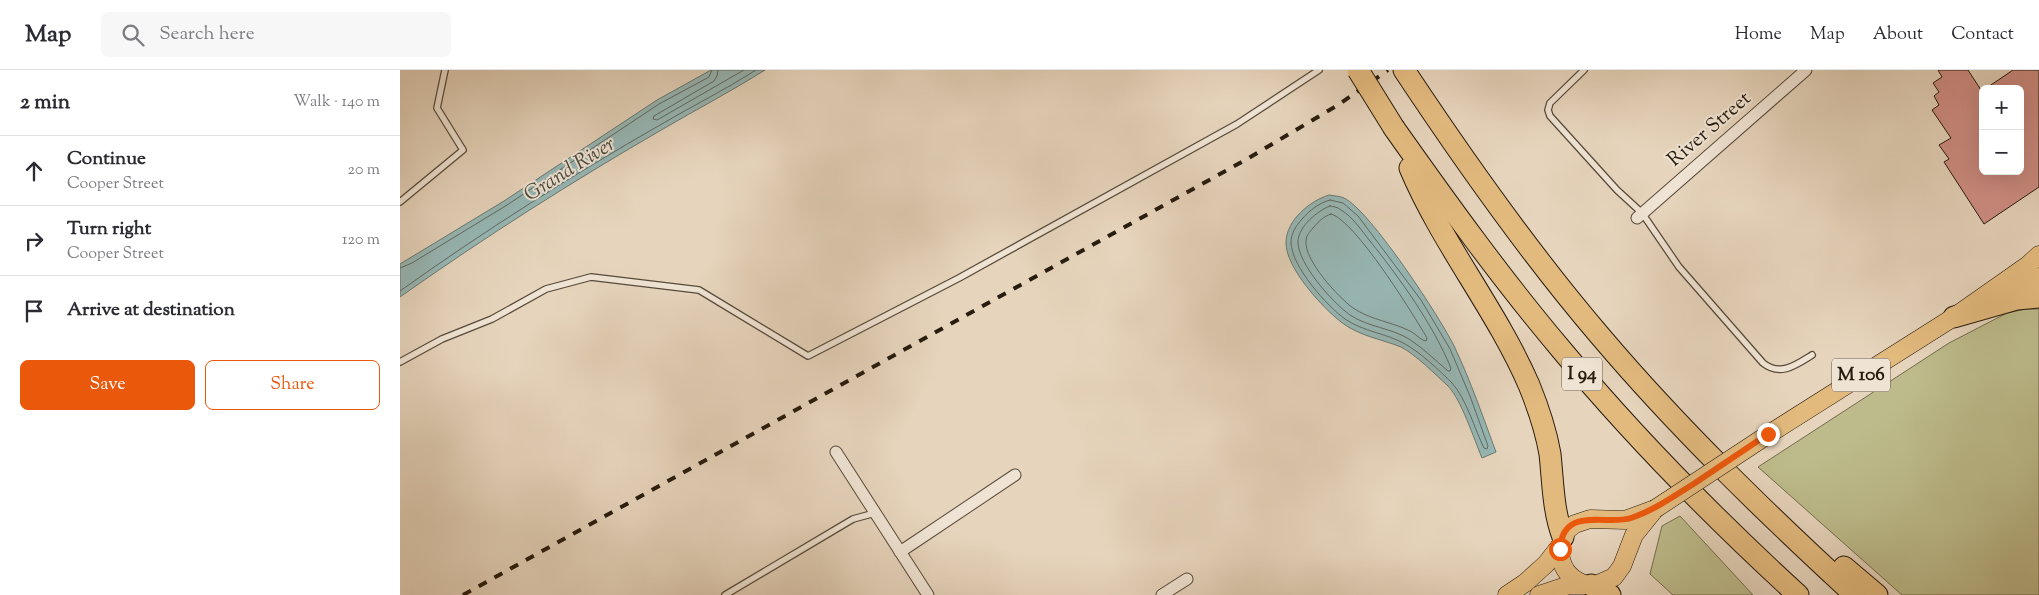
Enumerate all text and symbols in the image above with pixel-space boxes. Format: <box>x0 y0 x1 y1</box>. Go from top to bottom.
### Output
search box <box>101 12 451 57</box>
text: Map <box>25 18 71 52</box>
icon: search <box>119 21 147 49</box>
text: Search here <box>159 21 255 48</box>
text: Home <box>1735 22 1782 48</box>
text: Map <box>1810 22 1845 48</box>
text: About <box>1873 22 1923 48</box>
text: Contact <box>1951 22 2014 48</box>
street label: River Street <box>1662 85 1758 175</box>
map controls <box>1979 85 2024 175</box>
button: + <box>1979 85 2024 130</box>
text: 2 min <box>20 88 70 118</box>
text: Walk · 140 m <box>293 91 380 114</box>
water label: Grand River <box>519 130 622 210</box>
button: − <box>1979 130 2024 175</box>
text: Continue <box>67 146 146 173</box>
icon: ahead <box>20 157 48 185</box>
text: 20 m <box>347 159 380 182</box>
text: Cooper Street <box>67 173 164 196</box>
text: Turn right <box>67 216 151 243</box>
icon: right <box>20 227 48 255</box>
text: 120 m <box>342 229 380 252</box>
text: Cooper Street <box>67 243 164 266</box>
icon: arrive <box>20 297 48 325</box>
text: Arrive at destination <box>67 297 235 324</box>
road number: I 94 <box>1562 358 1602 390</box>
road number: M 106 <box>1832 358 1890 392</box>
button: Save <box>20 360 195 410</box>
button: Share <box>205 360 380 410</box>
route end <box>1757 423 1780 446</box>
route start <box>1549 538 1572 561</box>

